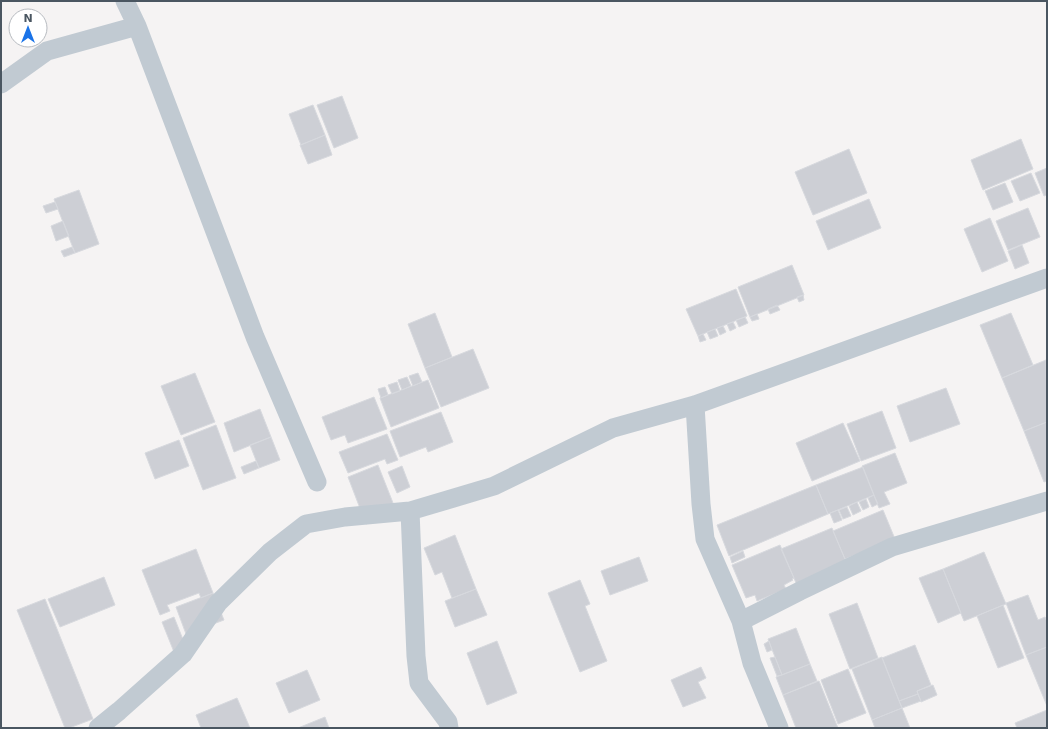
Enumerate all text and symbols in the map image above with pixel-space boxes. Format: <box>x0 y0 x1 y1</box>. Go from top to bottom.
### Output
north arrow <box>8 8 48 48</box>
text: N <box>23 12 33 25</box>

